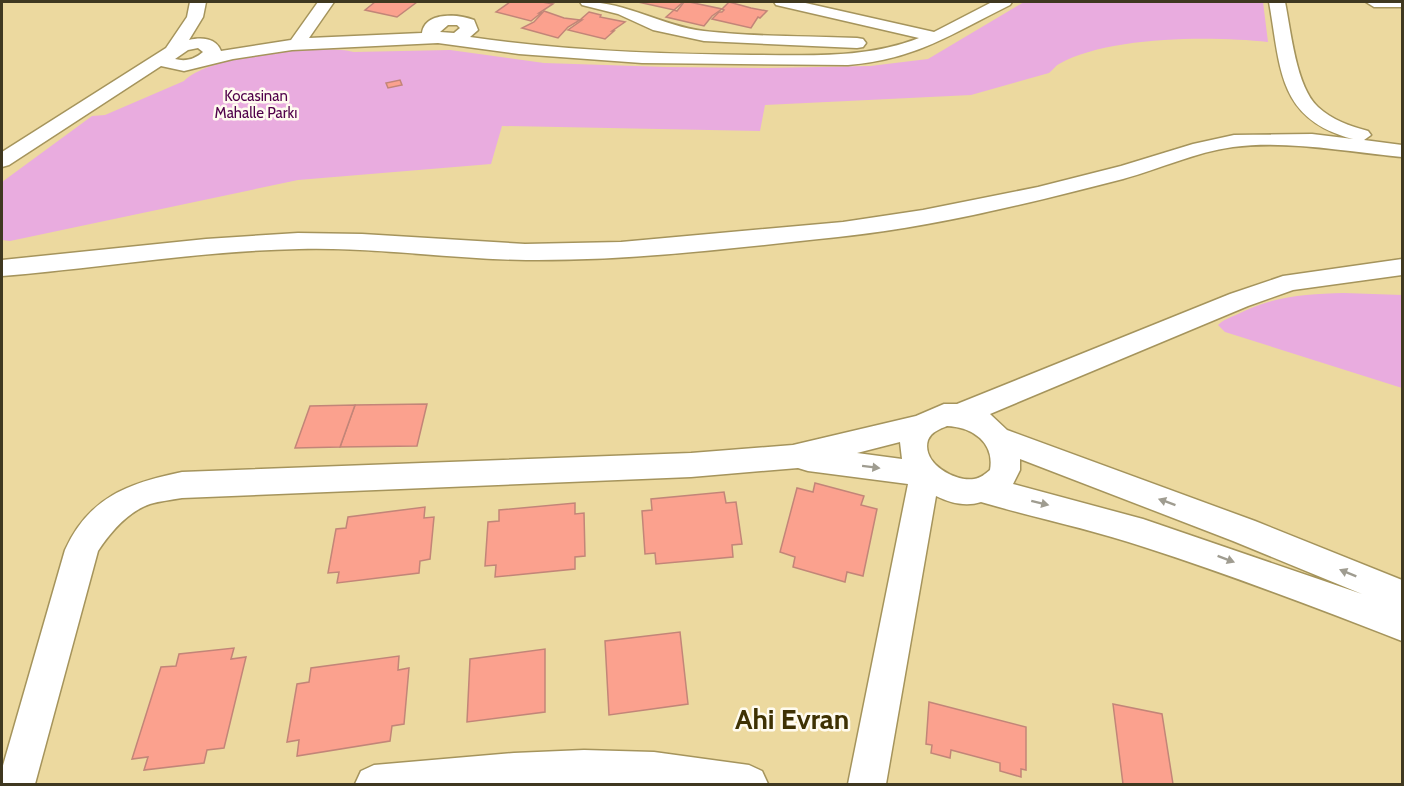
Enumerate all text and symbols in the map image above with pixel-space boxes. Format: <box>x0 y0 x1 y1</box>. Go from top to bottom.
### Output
park label: Kocasinan Mahalle Parkı <box>215 87 297 122</box>
one-way arrow <box>862 462 881 472</box>
one-way arrow <box>1157 497 1175 507</box>
one-way arrow <box>1031 498 1049 508</box>
one-way arrow <box>1218 554 1236 564</box>
one-way arrow <box>1339 568 1357 577</box>
district label: Ahi Evran <box>735 702 849 736</box>

